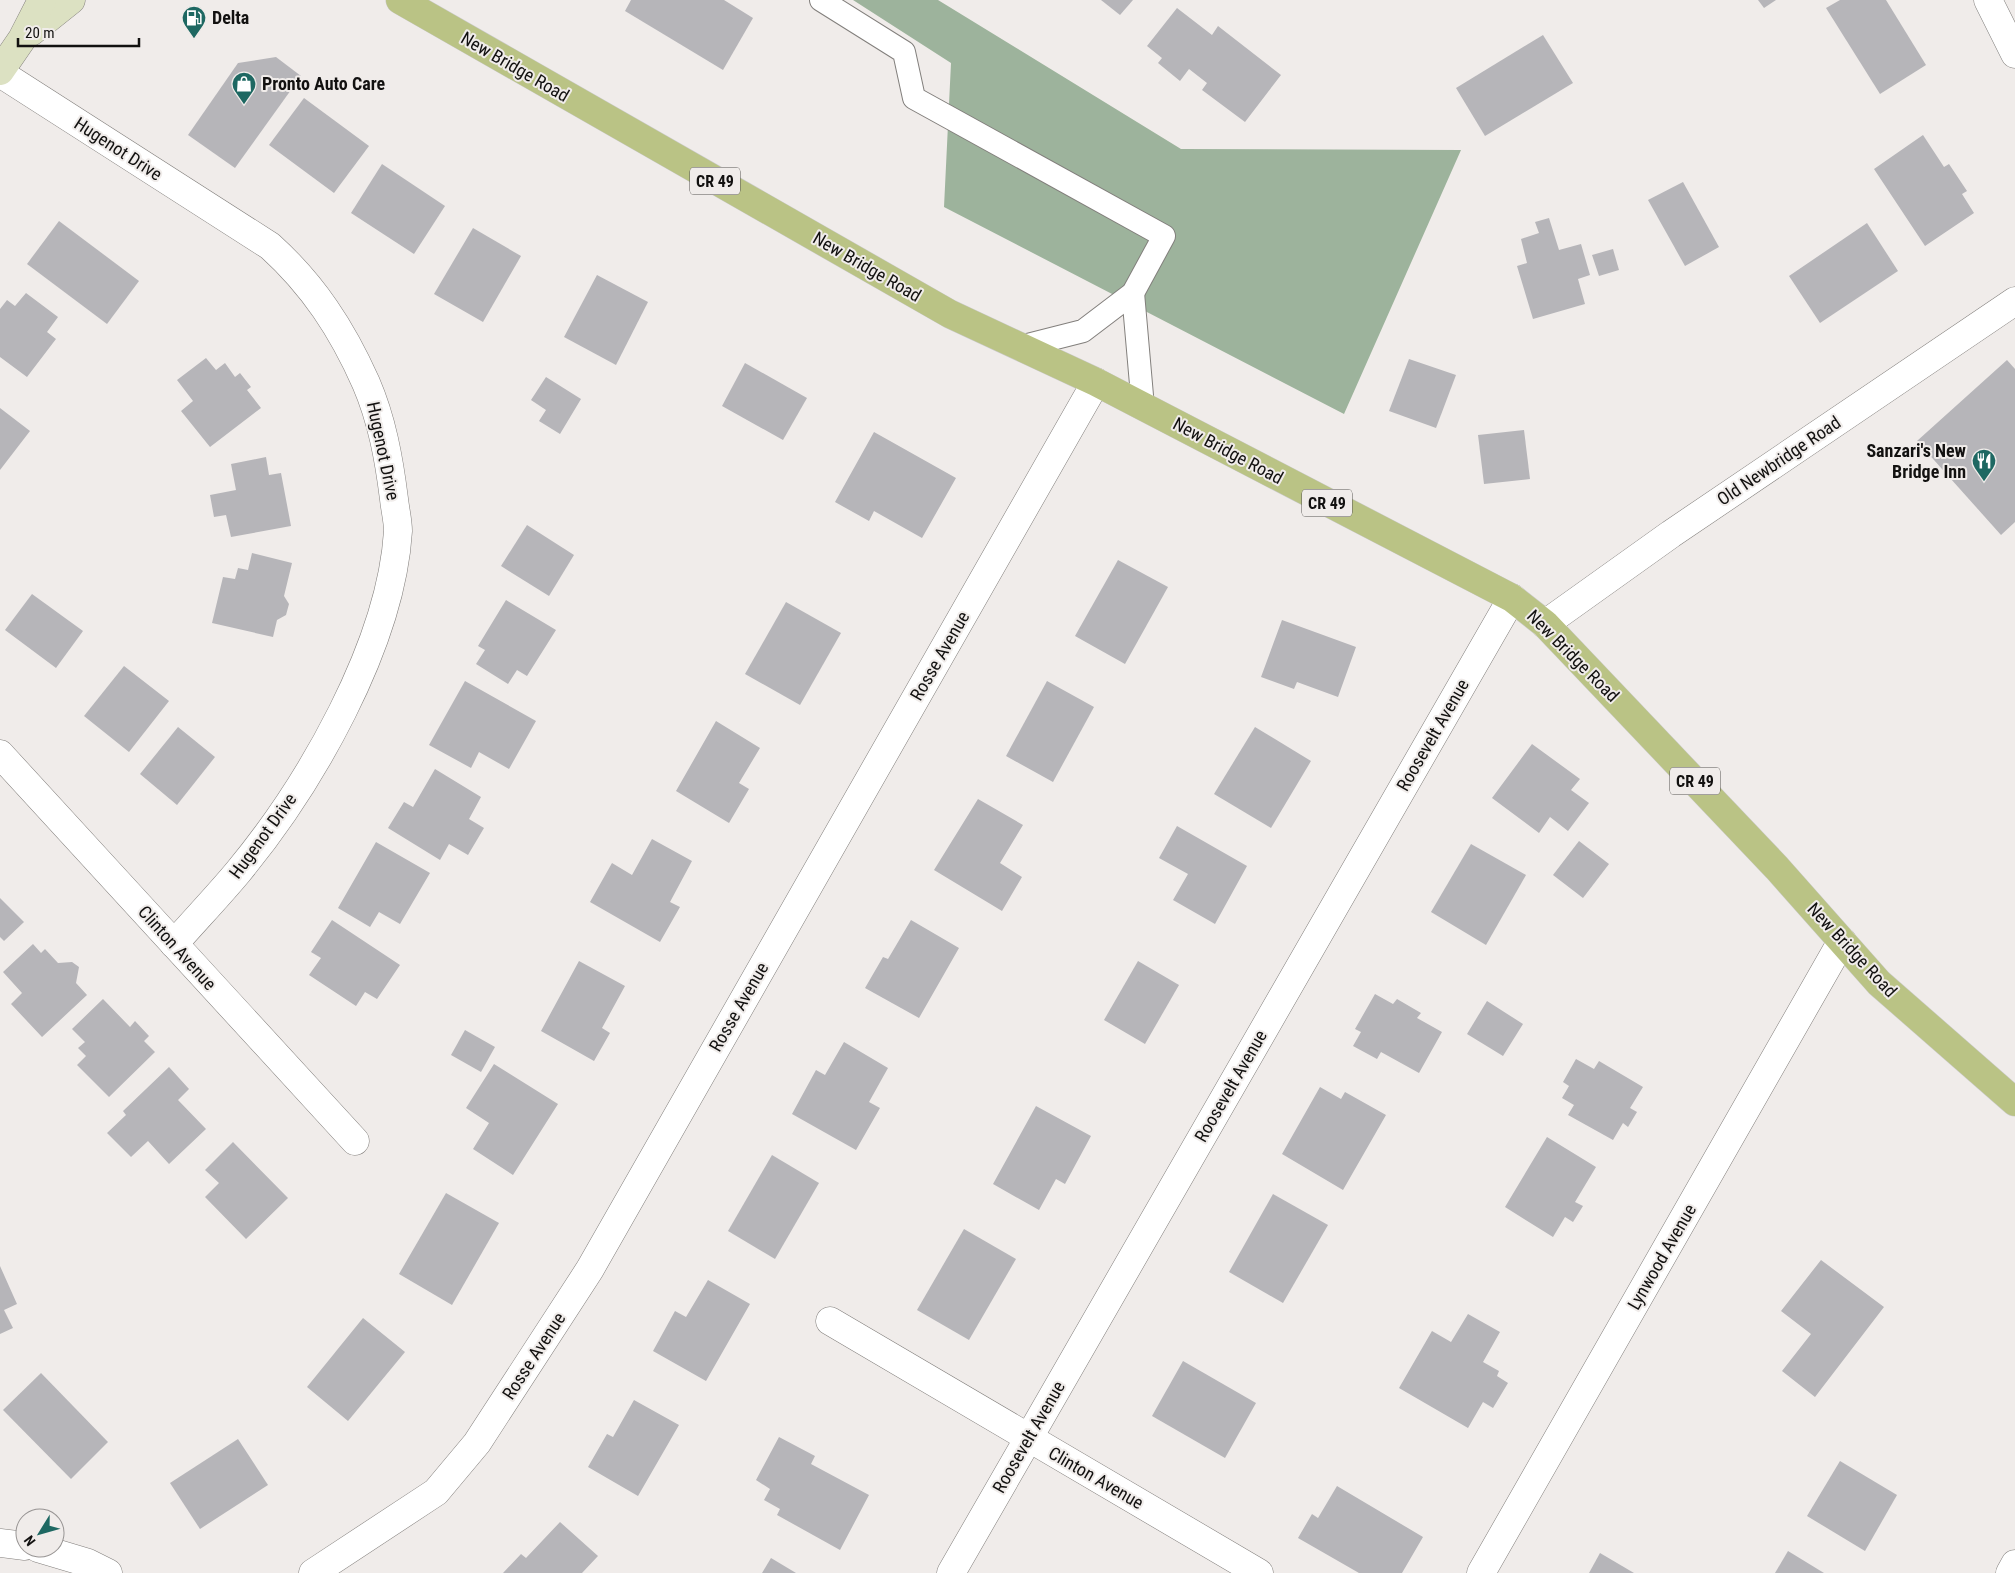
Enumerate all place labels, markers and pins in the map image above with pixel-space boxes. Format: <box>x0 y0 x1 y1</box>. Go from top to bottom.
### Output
fuel station icon: Delta <box>181 5 207 39</box>
place label: Delta <box>212 7 249 28</box>
shop icon: Pronto Auto Care <box>231 71 257 105</box>
place label: Pronto Auto Care <box>262 73 385 94</box>
place label: Sanzari's New Bridge Inn <box>1866 440 1967 482</box>
restaurant icon: Sanzari's New Bridge Inn <box>1971 448 1997 482</box>

